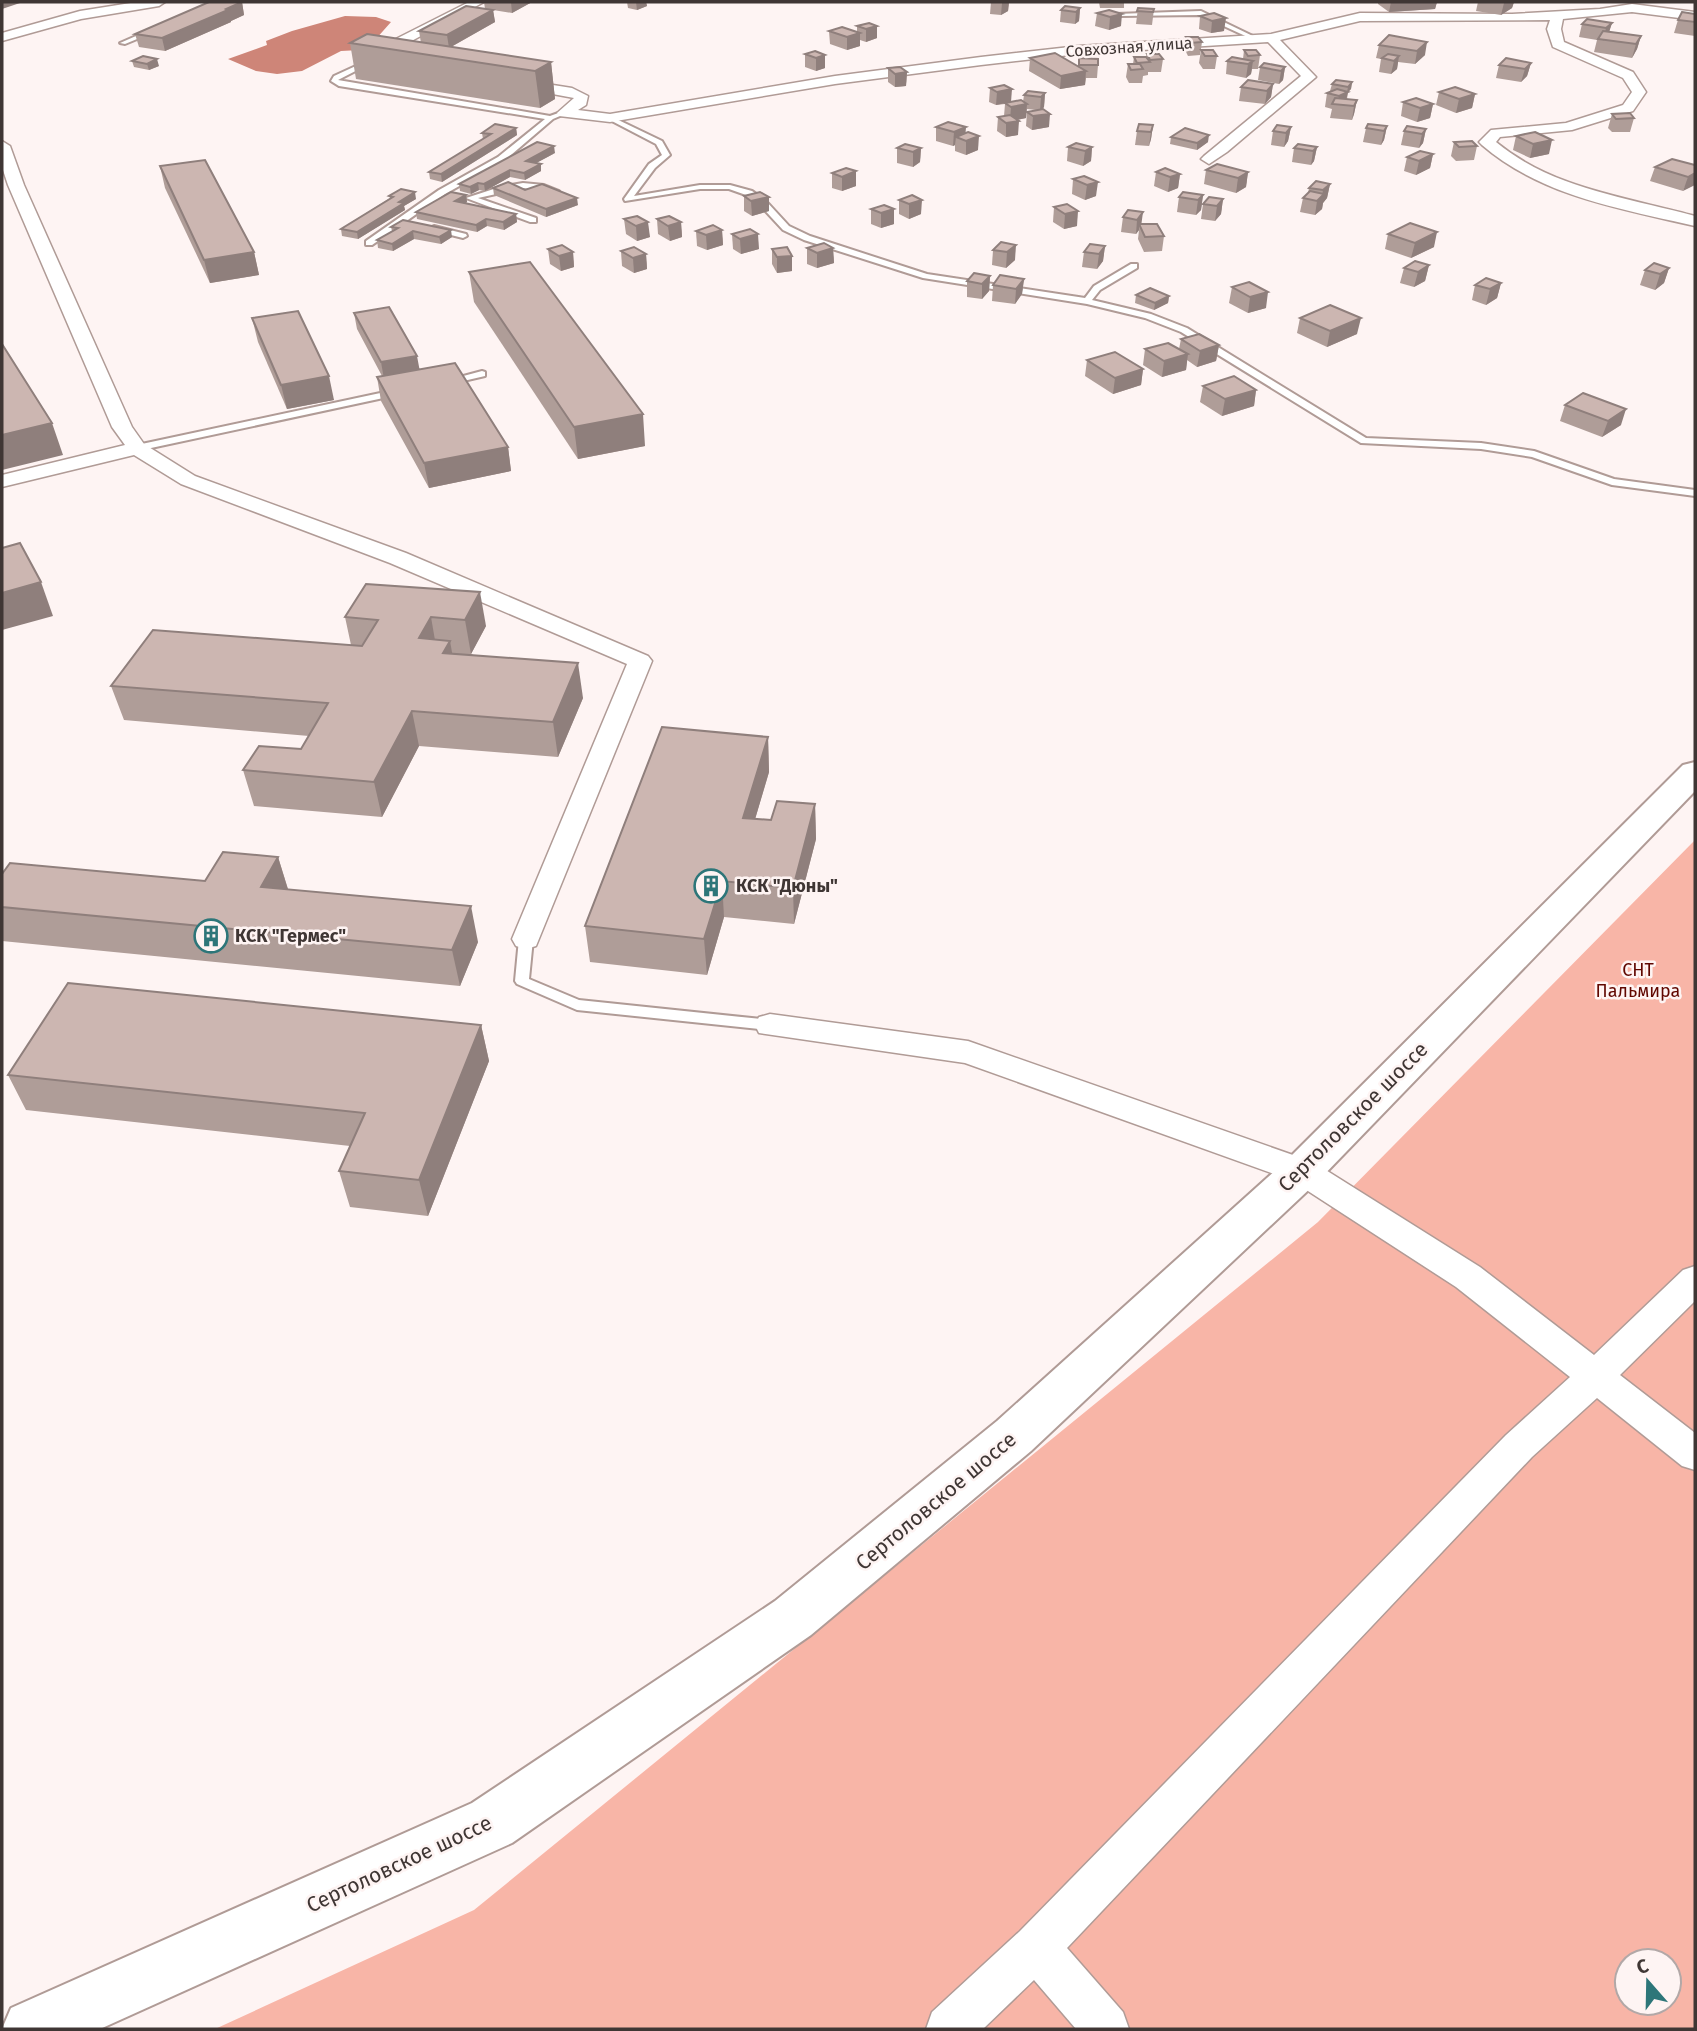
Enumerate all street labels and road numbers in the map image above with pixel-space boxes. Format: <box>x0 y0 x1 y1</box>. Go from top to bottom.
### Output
street label: Совхозная улица <box>1065 33 1193 61</box>
street label: Сертоловское шоссе <box>1273 1037 1433 1197</box>
street label: Сертоловское шоссе <box>850 1426 1022 1576</box>
street label: Сертоловское шоссе <box>302 1810 496 1918</box>

